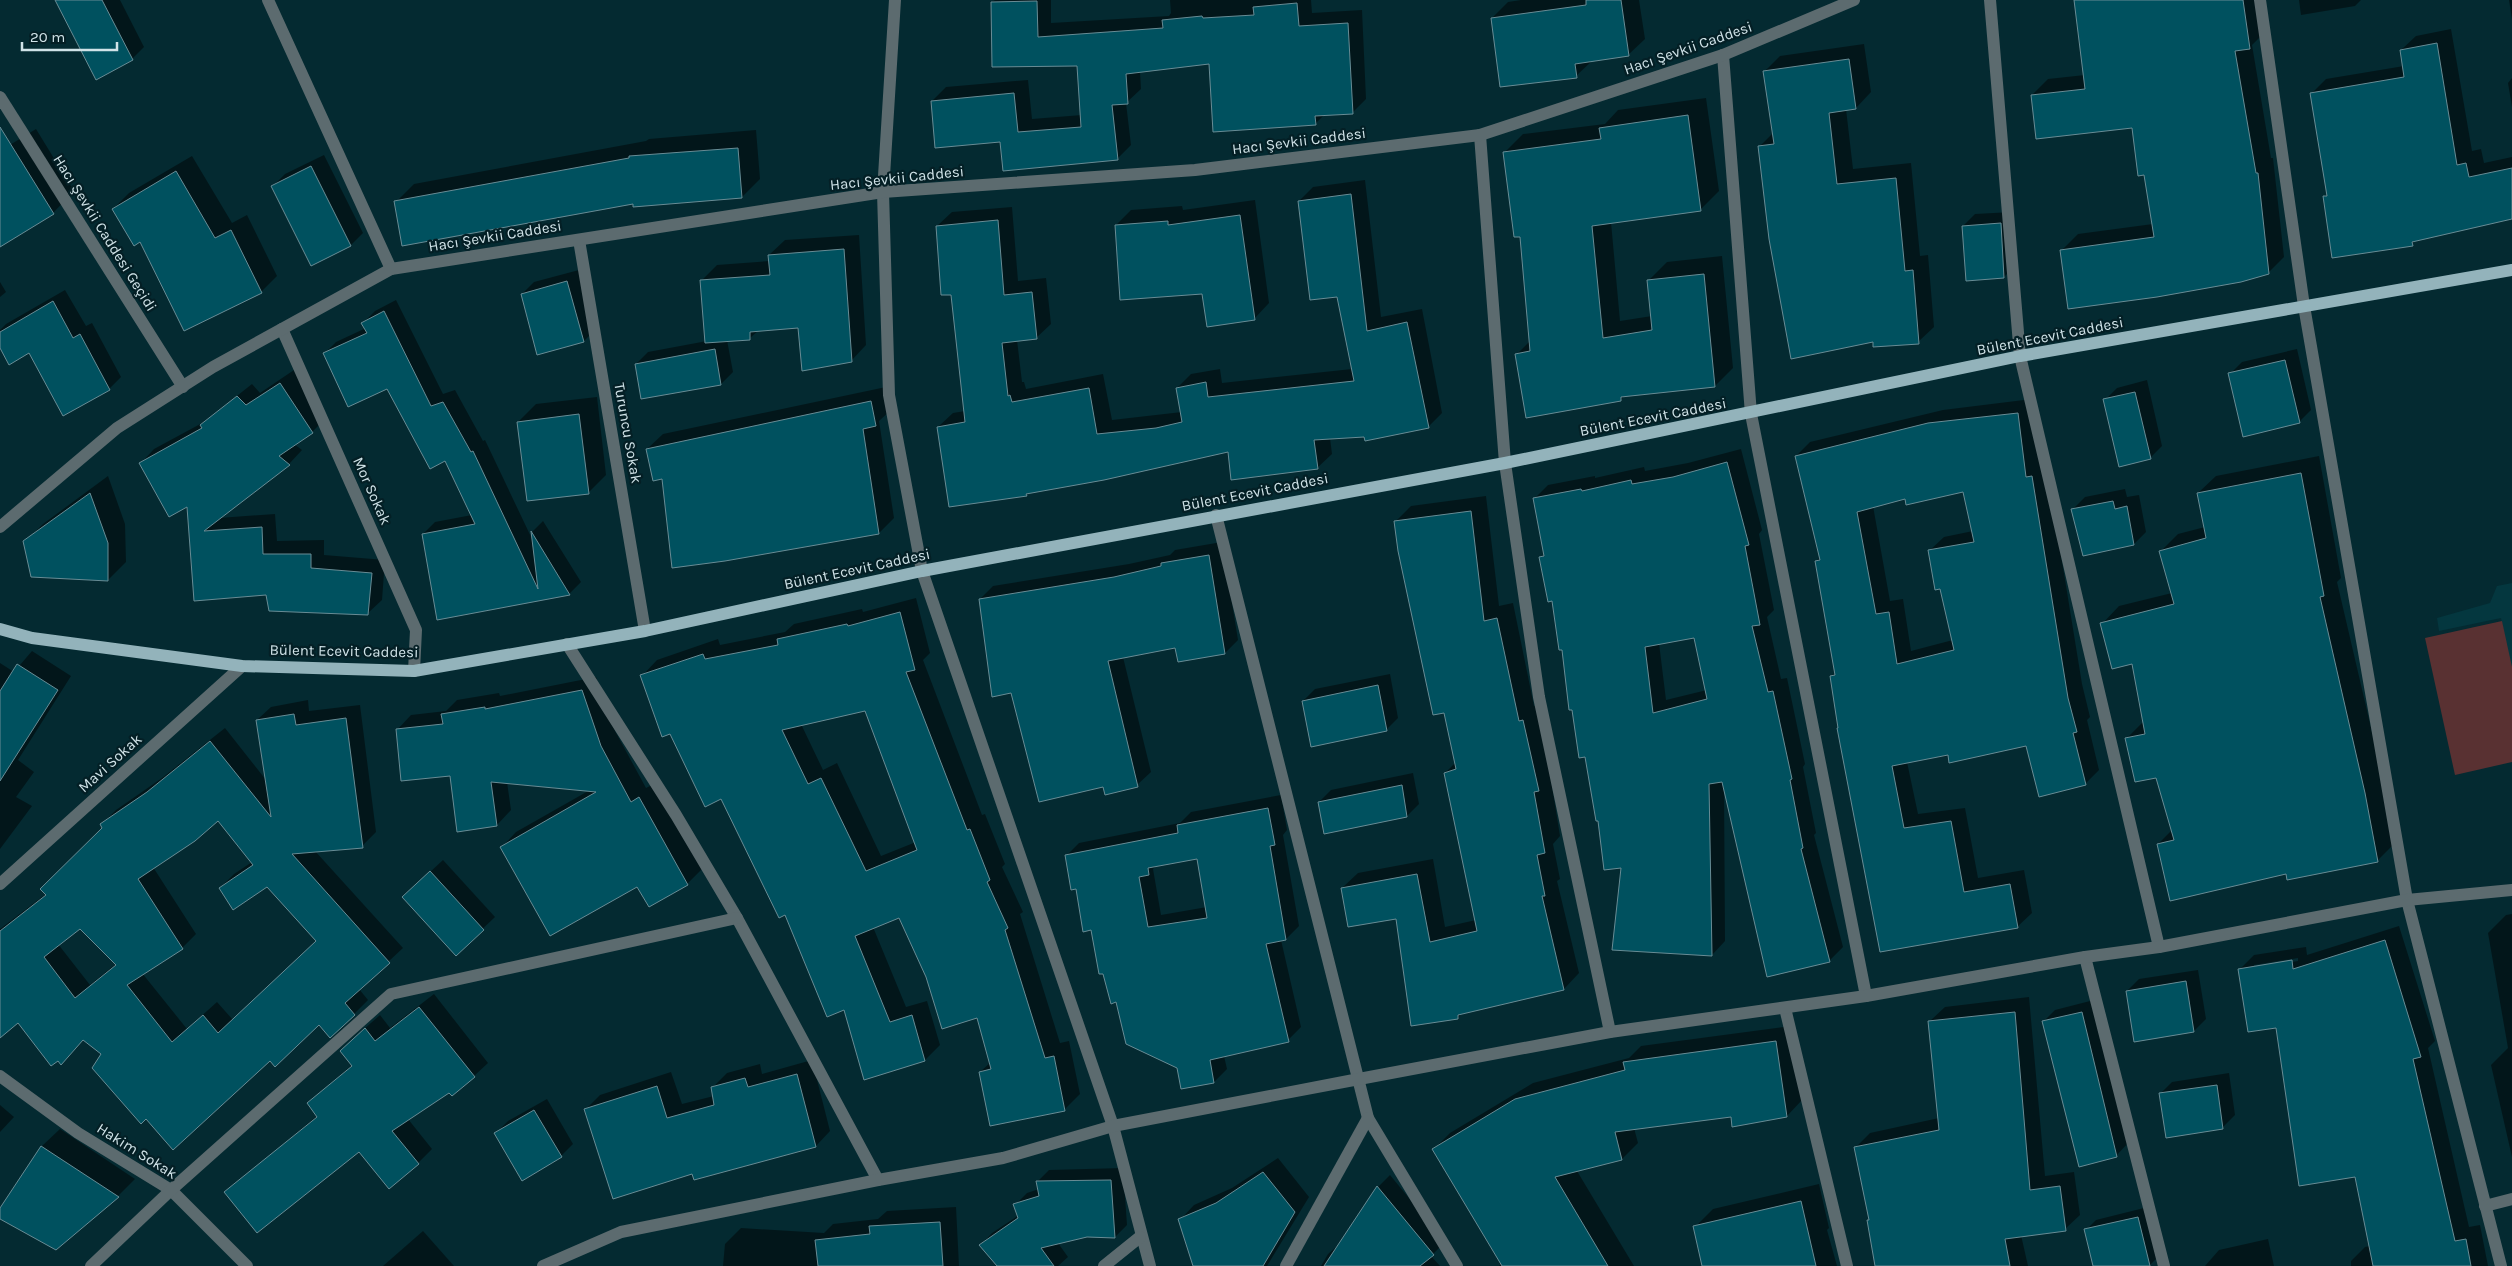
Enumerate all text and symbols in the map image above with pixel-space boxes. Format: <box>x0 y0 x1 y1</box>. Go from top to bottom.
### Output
street label: Hacı Şevkii Caddesi <box>1621 18 1755 78</box>
scale bar <box>22 20 118 52</box>
text: 20 m <box>30 28 65 46</box>
street label: Hacı Şevkii Caddesi <box>1231 124 1367 158</box>
street label: Hacı Şevkii Caddesi Geçidi <box>49 151 161 315</box>
street label: Hacı Şevkii Caddesi <box>829 162 965 194</box>
street label: Hacı Şevkii Caddesi <box>427 217 563 255</box>
street label: Bülent Ecevit Caddesi <box>1975 313 2125 359</box>
street label: Turuncu Sokak <box>610 381 646 485</box>
street label: Bülent Ecevit Caddesi <box>1578 394 1728 440</box>
street label: Mor Sokak <box>349 454 395 528</box>
street label: Bülent Ecevit Caddesi <box>1180 469 1330 515</box>
street label: Bülent Ecevit Caddesi <box>782 545 932 593</box>
street label: Bülent Ecevit Caddesi <box>269 641 419 661</box>
street label: Mavi Sokak <box>75 730 145 796</box>
street label: Hakim Sokak <box>94 1119 180 1183</box>

